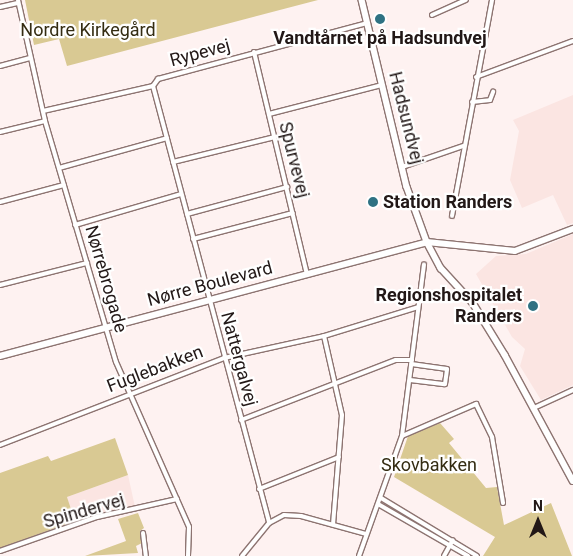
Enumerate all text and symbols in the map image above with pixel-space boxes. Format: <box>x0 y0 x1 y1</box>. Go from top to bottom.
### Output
marker: Vandtårnet på Hadsundvej <box>374 13 386 25</box>
park label: Nordre Kirkegård <box>20 19 156 41</box>
place label: Vandtårnet på Hadsundvej <box>273 27 487 49</box>
street label: Rypevej <box>167 35 233 71</box>
street label: Hadsundvej <box>384 70 428 166</box>
street label: Spurvevej <box>274 120 314 200</box>
place label: Station Randers <box>383 191 512 213</box>
marker: Station Randers <box>367 196 379 208</box>
street label: Nørrebrogade <box>80 223 132 335</box>
street label: Nørre Boulevard <box>145 257 275 311</box>
place label: Regionshospitalet Randers <box>376 285 522 328</box>
marker: Regionshospitalet Randers <box>526 299 540 313</box>
street label: Nattergalvej <box>216 310 262 408</box>
street label: Fuglebakken <box>104 341 206 397</box>
park label: Skovbakken <box>381 454 477 476</box>
street label: Spindervej <box>41 489 127 533</box>
north arrow <box>513 496 563 546</box>
text: N <box>533 498 543 514</box>

